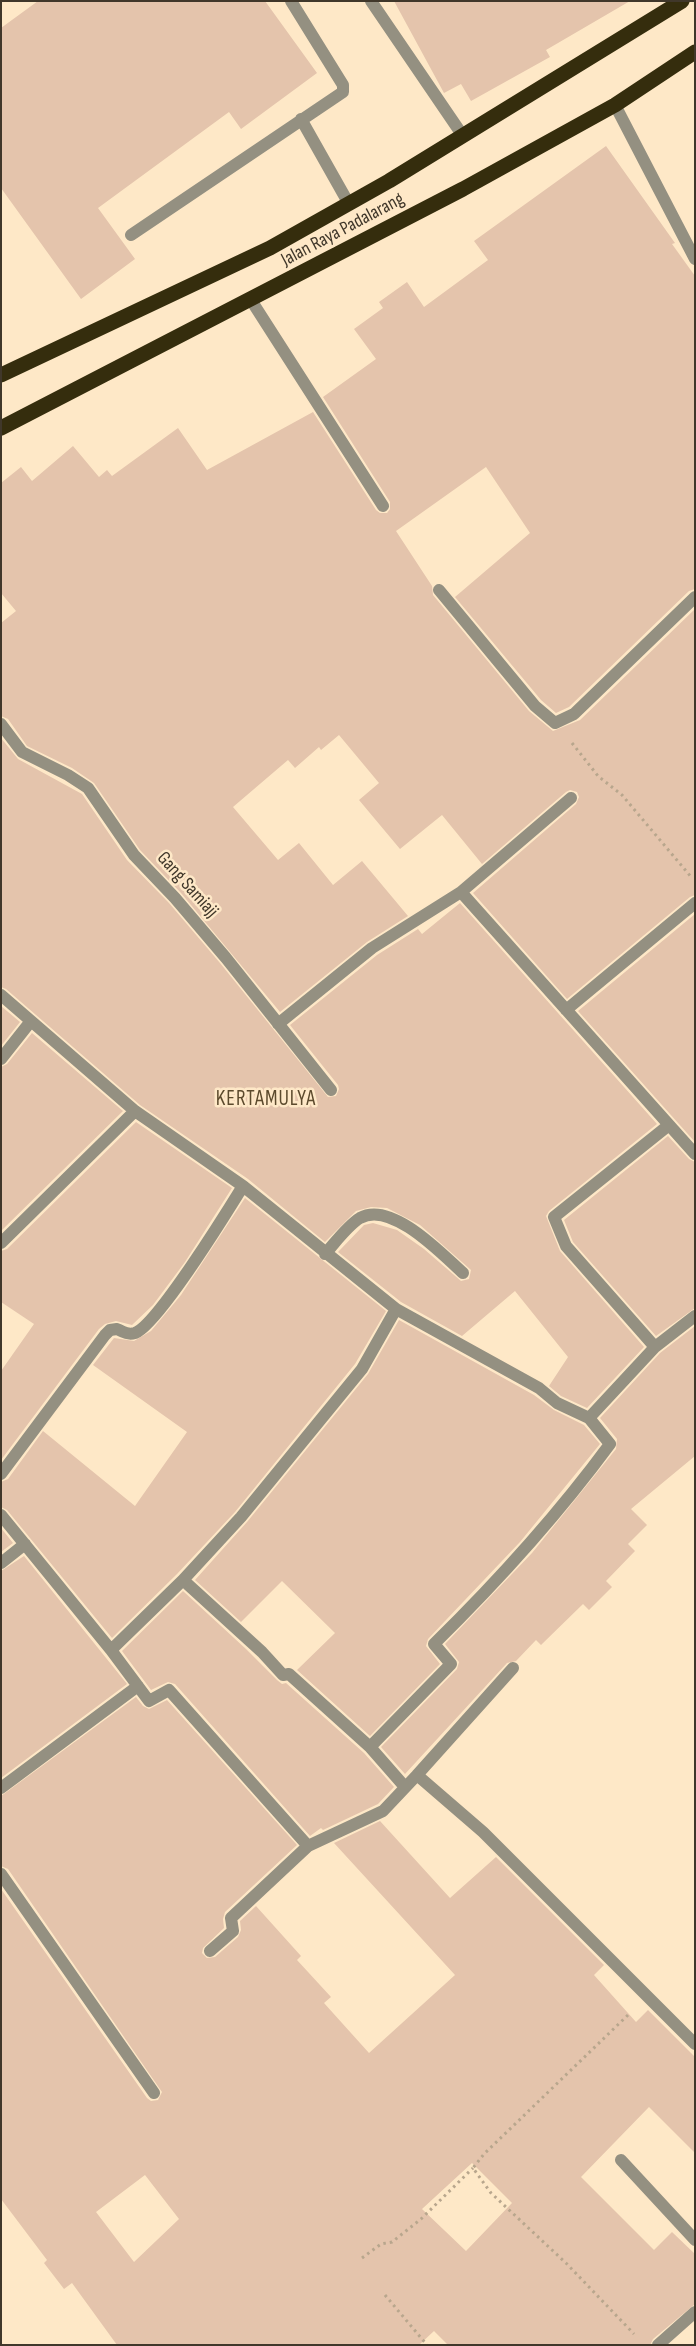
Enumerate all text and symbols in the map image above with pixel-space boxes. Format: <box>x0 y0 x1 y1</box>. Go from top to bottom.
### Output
street label: Jalan Raya Padalarang <box>278 188 408 272</box>
street label: Gang Samiajj <box>152 847 222 923</box>
district label: KERTAMULYA <box>215 1087 317 1113</box>

